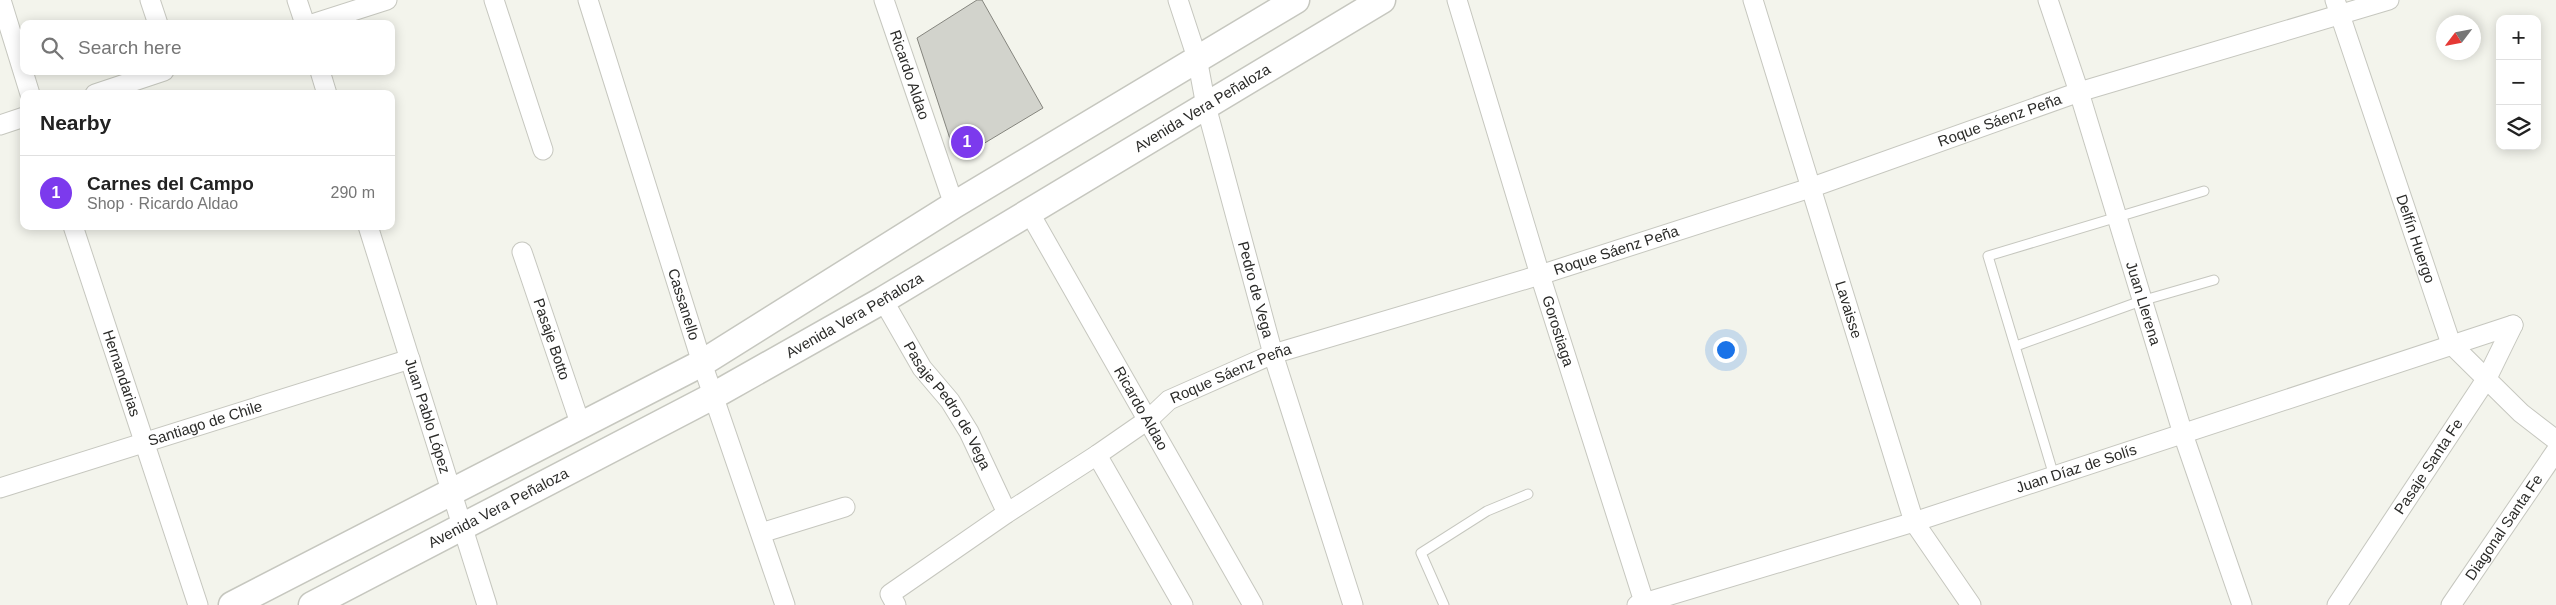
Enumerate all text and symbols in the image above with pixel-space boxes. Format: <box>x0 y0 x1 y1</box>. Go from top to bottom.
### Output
north arrow <box>2436 15 2481 60</box>
map controls <box>2496 15 2541 150</box>
button: + <box>2496 15 2541 60</box>
search box <box>20 20 395 75</box>
street label: Ricardo Aldao <box>887 28 933 122</box>
icon: search <box>38 34 66 62</box>
text: Search here <box>78 37 182 58</box>
street label: Avenida Vera Peñaloza <box>1131 60 1274 155</box>
button: − <box>2496 60 2541 105</box>
street label: Roque Sáenz Peña <box>1935 90 2064 150</box>
button: layers <box>2496 105 2541 150</box>
text: Nearby <box>40 111 111 134</box>
pin: 1 <box>951 123 983 161</box>
text: Carnes del Campo <box>87 173 254 194</box>
text: 1 <box>52 184 60 201</box>
text: 290 m <box>331 184 375 201</box>
street label: Delfín Huergo <box>2393 192 2439 285</box>
text: Shop · Ricardo Aldao <box>87 195 238 212</box>
street label: Roque Sáenz Peña <box>1552 222 1681 278</box>
street label: Pedro de Vega <box>1235 239 1277 340</box>
street label: Juan Llerena <box>2123 259 2165 348</box>
street label: Cassanello <box>665 266 703 342</box>
street label: Avenida Vera Peñaloza <box>783 269 927 361</box>
street label: Lavaisse <box>1832 279 1866 340</box>
street label: Gorostiaga <box>1539 293 1578 369</box>
street label: Pasaje Botto <box>530 296 574 382</box>
street label: Hernandarias <box>100 328 144 418</box>
your location <box>1713 337 1739 363</box>
street label: Pasaje Pedro de Vega <box>901 338 995 473</box>
street label: Roque Sáenz Peña <box>1167 340 1294 406</box>
street label: Juan Pablo López <box>402 356 454 476</box>
street label: Ricardo Aldao <box>1111 363 1172 453</box>
street label: Santiago de Chile <box>146 397 264 449</box>
street label: Pasaje Santa Fe <box>2390 415 2466 517</box>
street label: Juan Díaz de Solís <box>2014 440 2139 496</box>
street label: Avenida Vera Peñaloza <box>425 464 572 551</box>
street label: Diagonal Santa Fe <box>2461 471 2546 583</box>

